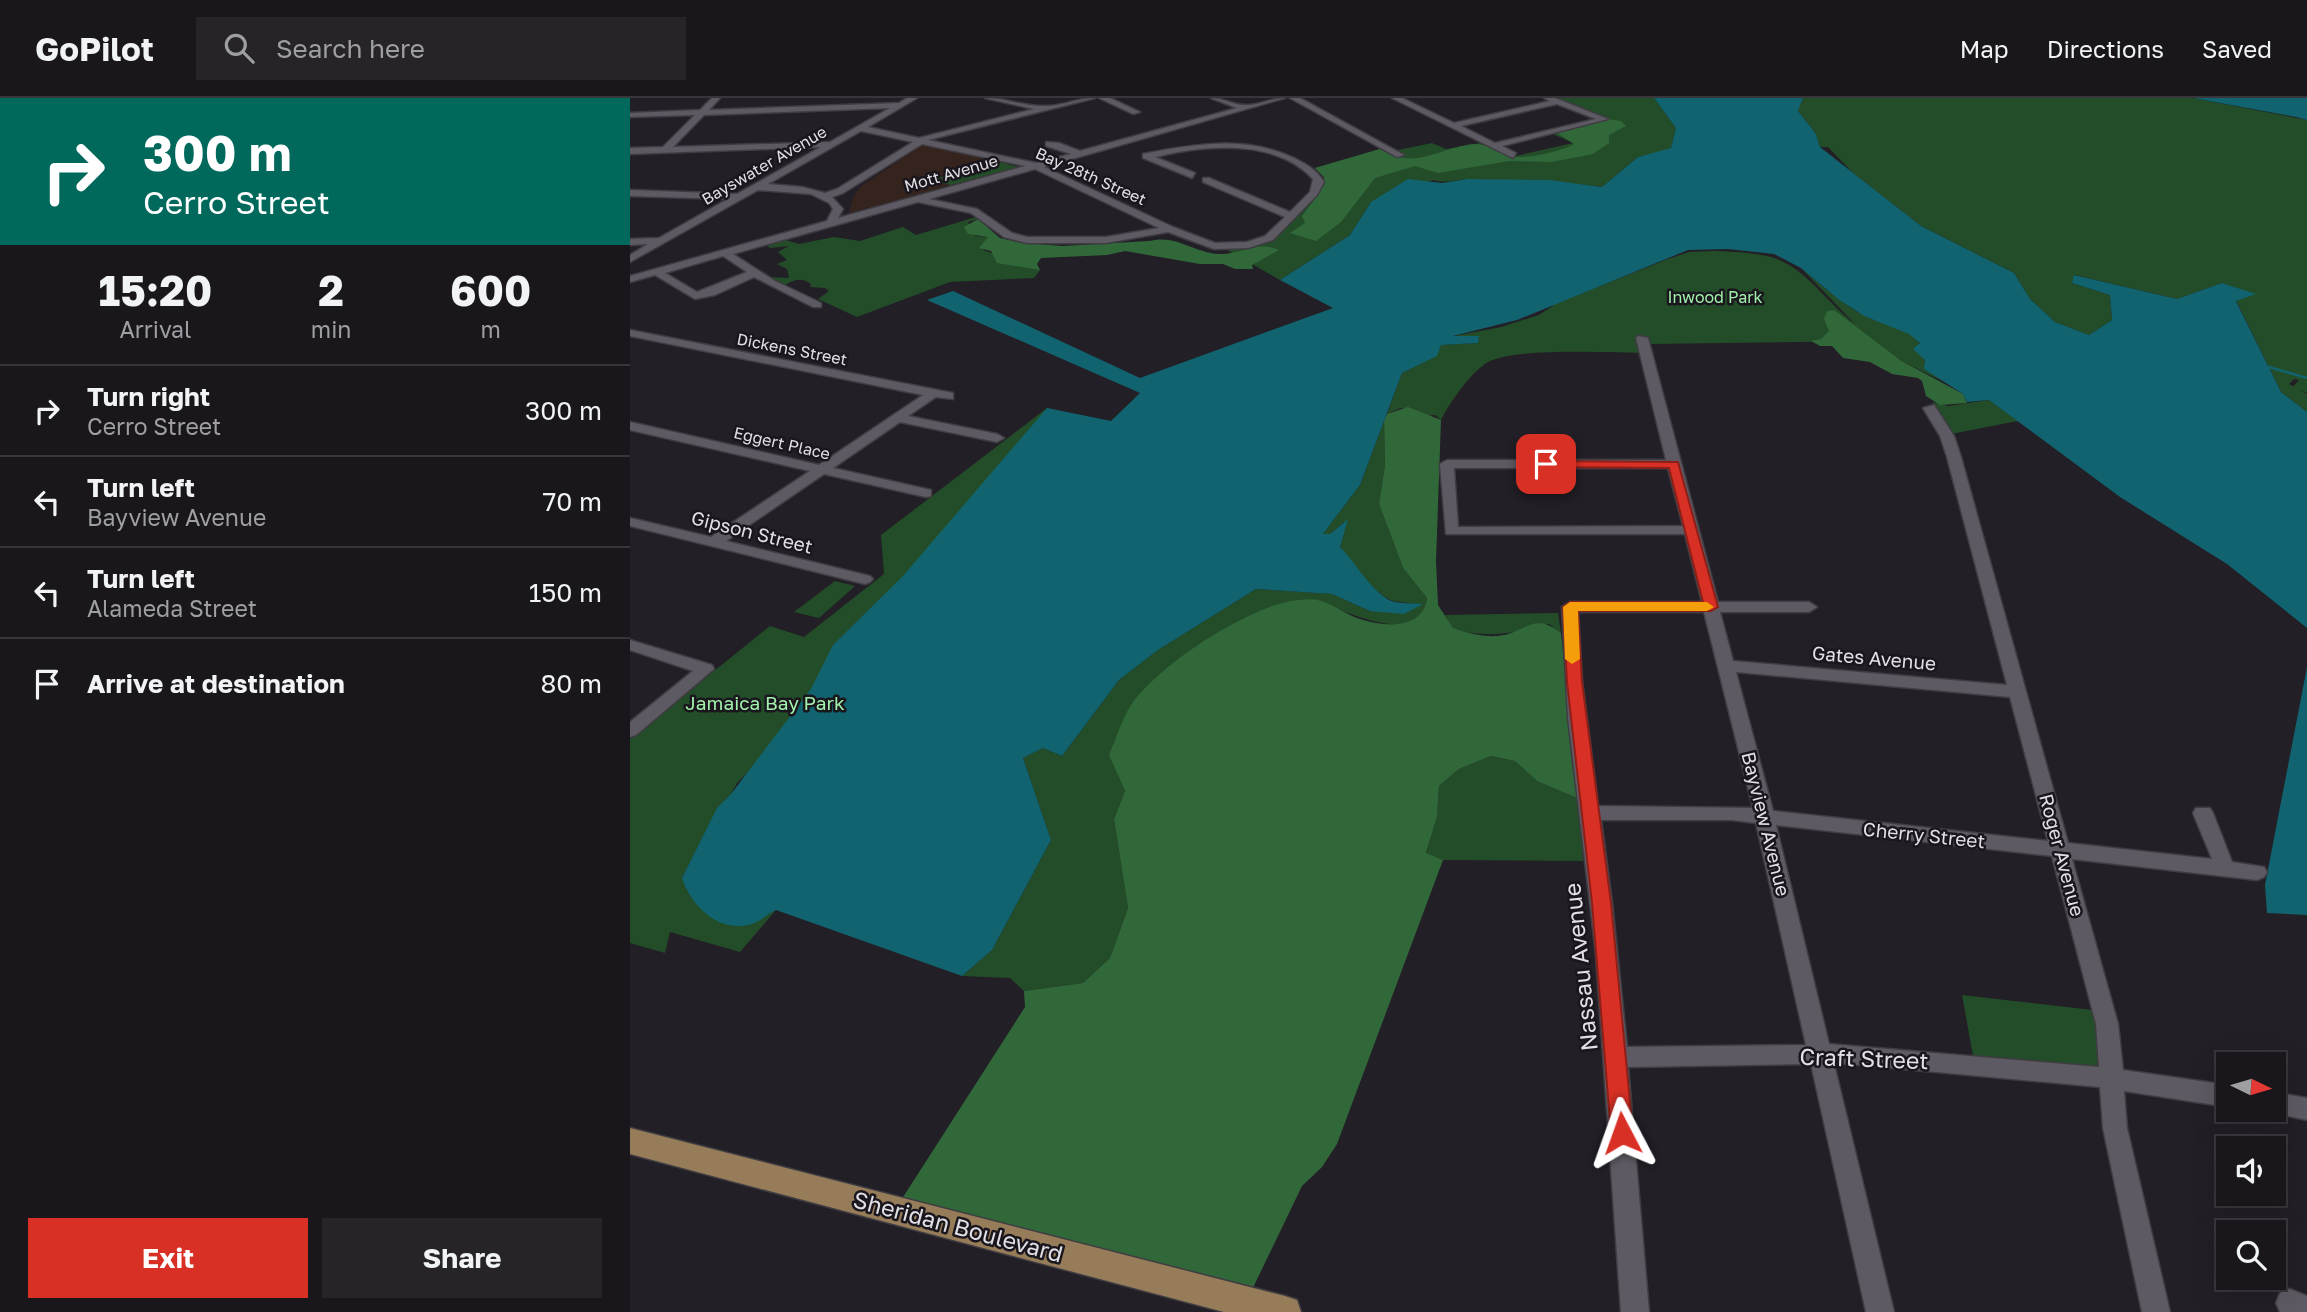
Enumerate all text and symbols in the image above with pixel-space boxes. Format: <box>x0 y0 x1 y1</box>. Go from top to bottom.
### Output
search box <box>196 17 686 80</box>
text: GoPilot <box>35 29 154 68</box>
icon: search <box>220 29 258 67</box>
text: Search here <box>276 33 425 64</box>
text: Map <box>1960 34 2009 63</box>
text: Directions <box>2047 34 2164 63</box>
text: Saved <box>2202 34 2272 63</box>
street label: Bayswater Avenue <box>698 121 830 209</box>
text: 300 m <box>143 123 292 182</box>
icon: right <box>28 126 119 217</box>
street label: Bay 28th Street <box>1033 143 1149 209</box>
street label: Mott Avenue <box>902 150 1000 196</box>
text: Cerro Street <box>143 183 330 221</box>
text: 15:20 <box>99 265 212 315</box>
text: 2 <box>318 265 344 315</box>
text: 600 <box>450 265 531 315</box>
park label: Inwood Park <box>1667 287 1763 307</box>
text: Arrival <box>119 315 191 343</box>
text: min <box>311 315 351 343</box>
text: m <box>481 315 501 343</box>
street label: Dickens Street <box>735 329 849 369</box>
text: Turn right <box>87 381 210 412</box>
icon: right <box>28 392 66 430</box>
text: 300 m <box>525 395 602 426</box>
text: Cerro Street <box>87 412 221 440</box>
street label: Eggert Place <box>732 422 832 464</box>
pin <box>1516 434 1576 494</box>
icon: arrive <box>1527 445 1565 483</box>
text: Turn left <box>87 472 195 503</box>
icon: left <box>28 483 66 521</box>
text: 70 m <box>543 486 602 517</box>
text: Bayview Avenue <box>87 503 266 531</box>
street label: Gipson Street <box>689 505 815 558</box>
text: Turn left <box>87 563 195 594</box>
icon: left <box>28 574 66 612</box>
text: 150 m <box>529 577 602 608</box>
text: Alameda Street <box>87 594 257 622</box>
street label: Gates Avenue <box>1811 641 1937 674</box>
icon: arrive <box>28 665 66 703</box>
text: Arrive at destination <box>87 668 345 699</box>
text: 80 m <box>541 668 602 699</box>
park label: Jamaica Bay Park <box>685 691 845 714</box>
street label: Bayview Avenue <box>1737 749 1796 899</box>
street label: Roger Avenue <box>2035 791 2090 919</box>
street label: Cherry Street <box>1862 817 1986 852</box>
street label: Nassau Avenue <box>1557 882 1603 1052</box>
street label: Craft Street <box>1799 1042 1929 1074</box>
north arrow <box>2216 1052 2286 1122</box>
map controls <box>2216 1052 2286 1290</box>
position arrow <box>1585 1096 1659 1170</box>
button: sound <box>2216 1136 2286 1206</box>
street label: Sheridan Boulevard <box>851 1185 1066 1267</box>
button: Exit <box>28 1218 308 1298</box>
button: Share <box>322 1218 602 1298</box>
button: search <box>2216 1220 2286 1290</box>

